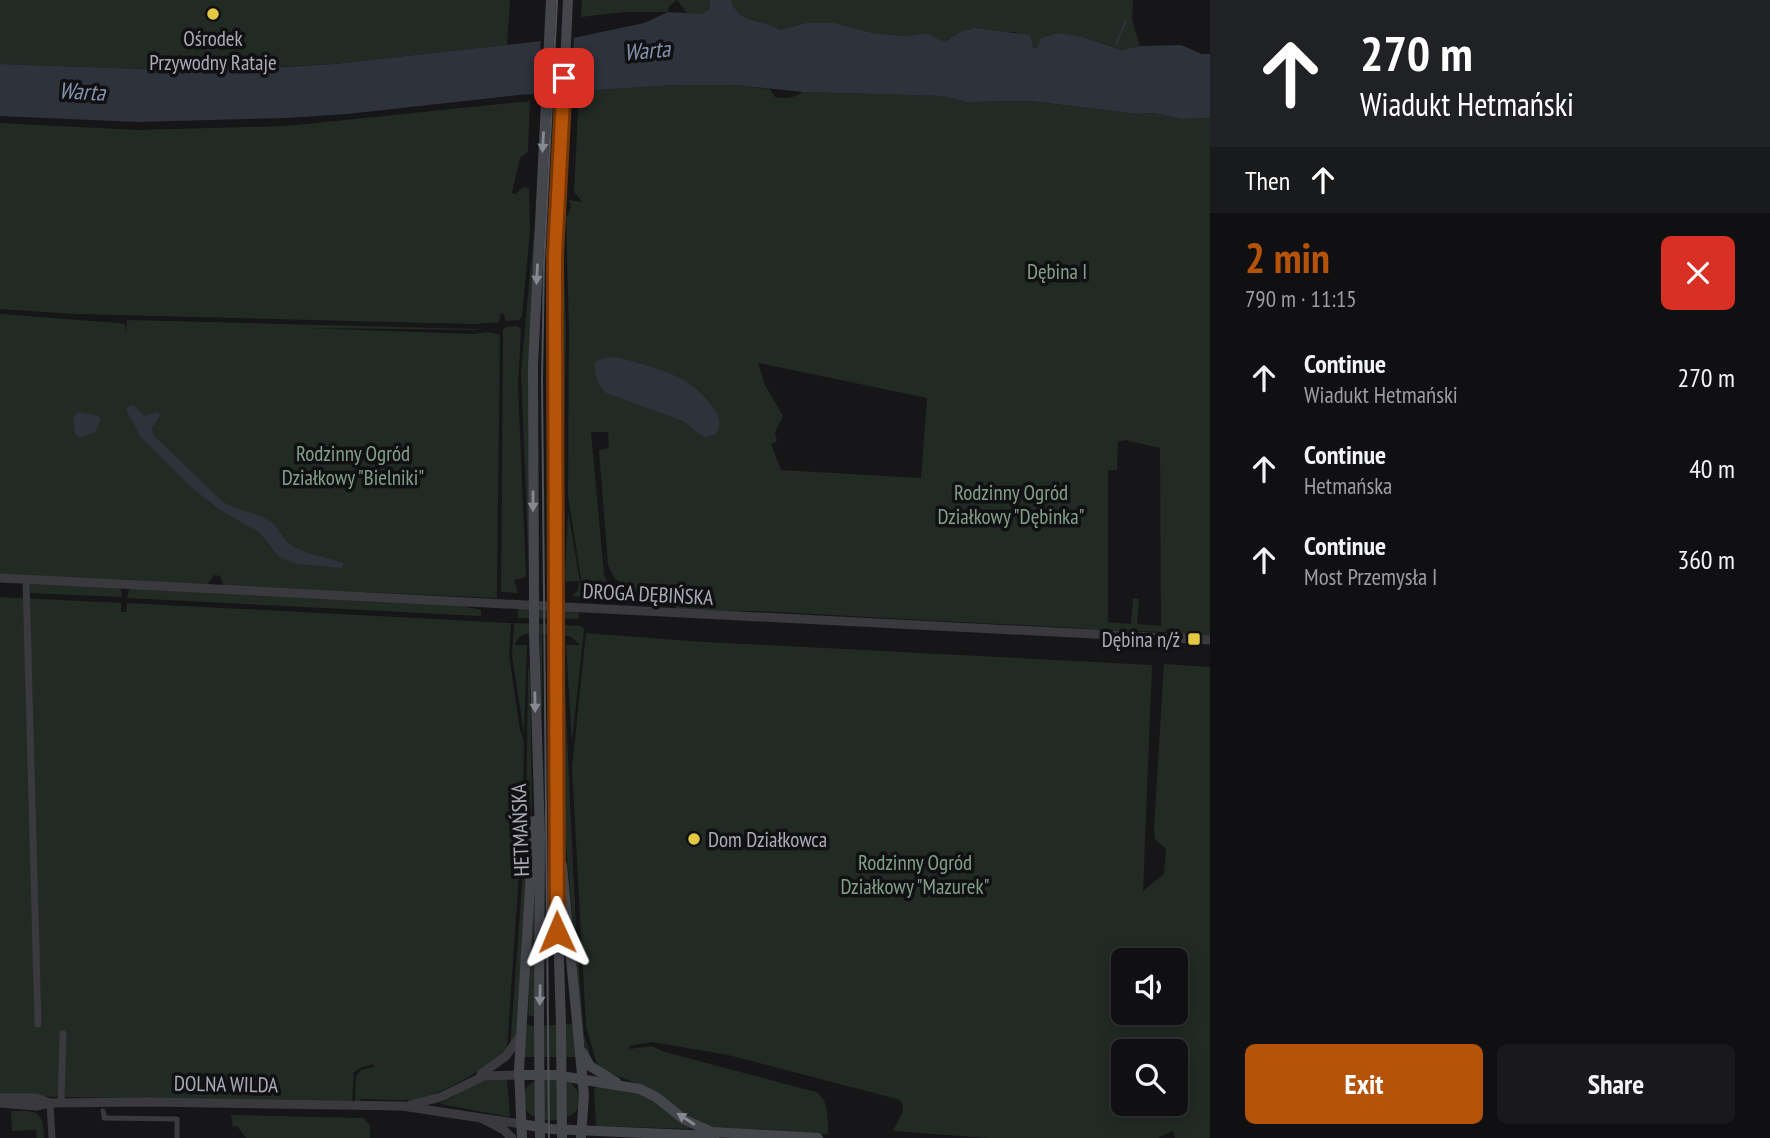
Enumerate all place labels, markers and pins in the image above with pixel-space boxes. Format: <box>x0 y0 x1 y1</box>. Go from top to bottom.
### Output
marker: Ośrodek Przywodny Rataje <box>205 6 221 22</box>
place label: Ośrodek Przywodny Rataje <box>149 25 277 76</box>
pin <box>534 48 594 108</box>
place label: Dębina n/ż <box>1102 626 1180 653</box>
marker: Dębina n/ż <box>1186 631 1202 647</box>
place label: Dom Działkowca <box>708 826 827 853</box>
marker: Dom Działkowca <box>686 831 702 847</box>

